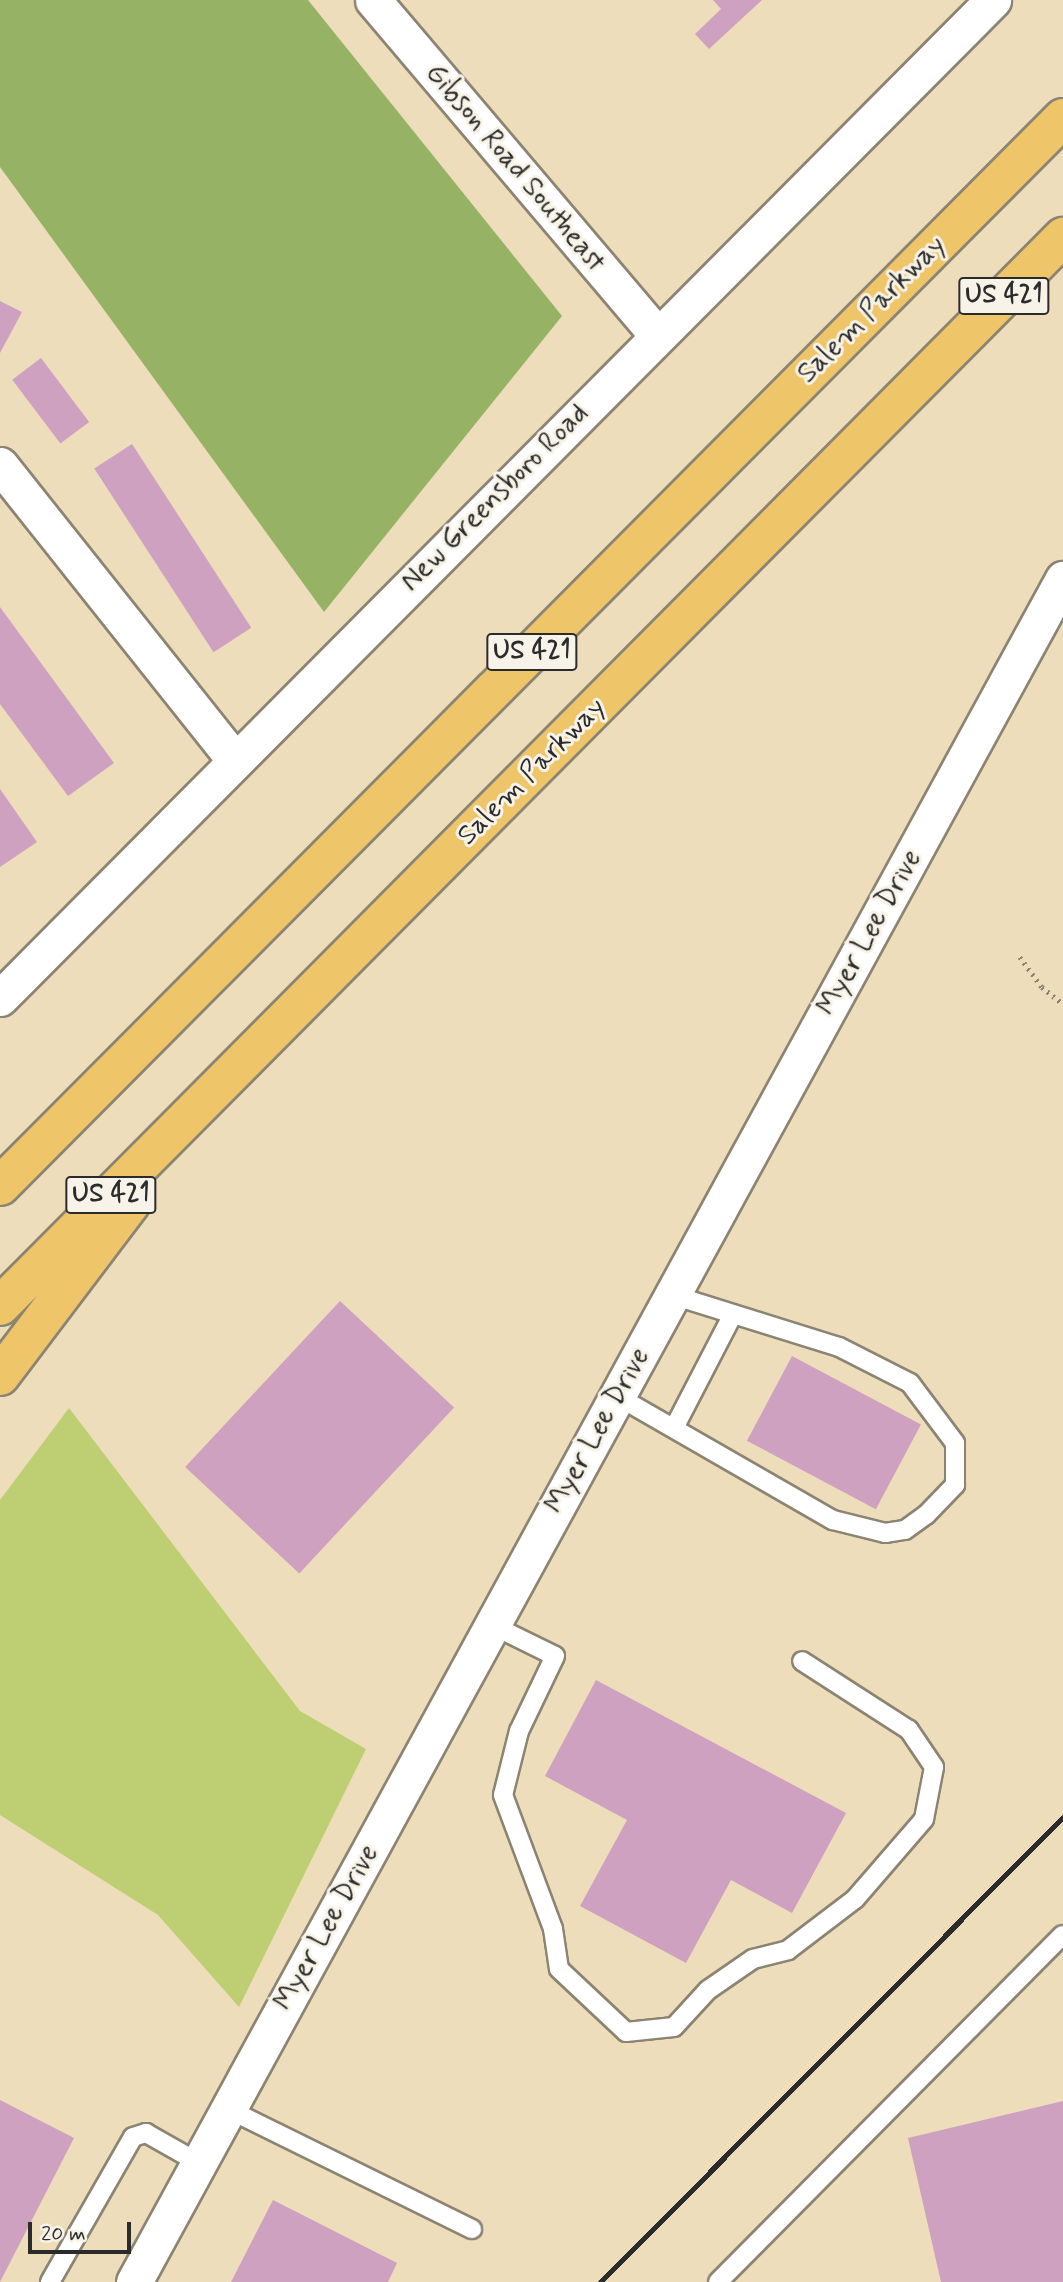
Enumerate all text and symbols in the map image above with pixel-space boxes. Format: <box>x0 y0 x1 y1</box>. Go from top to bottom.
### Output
street label: Gibson Road Southeast <box>420 59 610 277</box>
street label: Salem Parkway <box>793 231 951 389</box>
road number: US 421 <box>957 274 1051 318</box>
street label: New Greensboro Road <box>391 394 599 602</box>
road number: US 421 <box>485 630 579 674</box>
street label: Salem Parkway <box>453 693 611 851</box>
street label: Myer Lee Drive <box>810 844 930 1022</box>
road number: US 421 <box>64 1172 158 1218</box>
street label: Myer Lee Drive <box>538 1342 658 1520</box>
street label: Myer Lee Drive <box>267 1839 387 2017</box>
scale bar <box>32 2208 135 2252</box>
text: 20 m <box>41 2220 86 2248</box>

